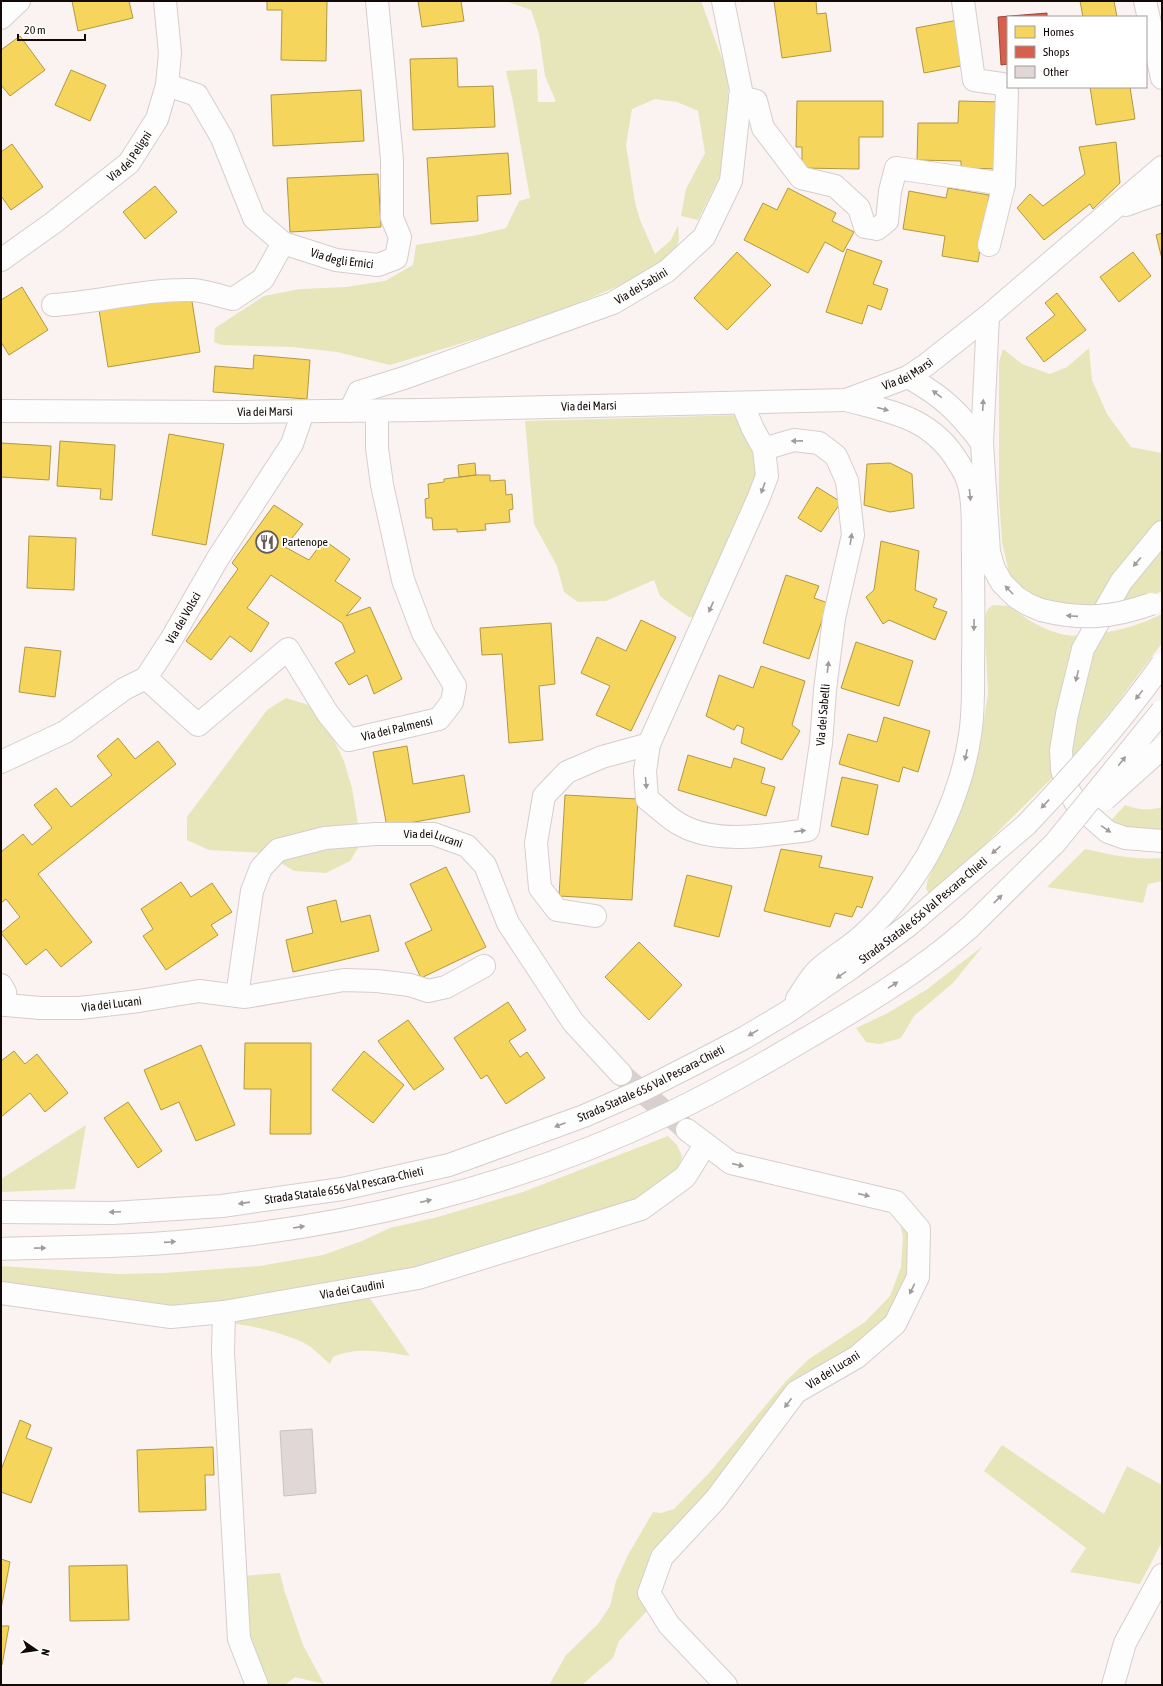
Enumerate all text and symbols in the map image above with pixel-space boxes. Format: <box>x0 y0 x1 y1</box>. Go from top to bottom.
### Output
scale bar <box>18 16 85 42</box>
legend <box>1007 16 1147 88</box>
text: 20 m <box>24 23 46 37</box>
text: Homes <box>1043 25 1074 39</box>
text: Shops <box>1043 45 1069 59</box>
text: Other <box>1043 65 1069 79</box>
street label: Via dei Peligni <box>104 128 155 185</box>
street label: Via degli Ernici <box>308 245 374 271</box>
street label: Via dei Sabini <box>612 265 670 307</box>
street label: Via dei Marsi <box>880 355 936 393</box>
one-way arrow <box>931 390 942 399</box>
street label: Via dei Marsi <box>561 398 617 414</box>
one-way arrow <box>980 398 987 411</box>
street label: Via dei Marsi <box>237 404 293 419</box>
one-way arrow <box>877 407 890 413</box>
one-way arrow <box>791 438 803 445</box>
one-way arrow <box>759 482 765 494</box>
one-way arrow <box>967 489 973 502</box>
restaurant icon: Partenope <box>254 529 280 555</box>
one-way arrow <box>848 533 854 546</box>
place label: Partenope <box>282 535 328 549</box>
one-way arrow <box>1133 557 1141 568</box>
one-way arrow <box>1004 585 1014 595</box>
street label: Via dei Volsci <box>163 590 204 647</box>
one-way arrow <box>707 601 713 613</box>
one-way arrow <box>1066 613 1078 620</box>
one-way arrow <box>970 619 977 631</box>
one-way arrow <box>825 661 831 673</box>
one-way arrow <box>1073 670 1079 682</box>
street label: Via dei Sabelli <box>813 683 833 747</box>
one-way arrow <box>1134 689 1143 700</box>
street label: Via dei Palmensi <box>360 714 434 744</box>
one-way arrow <box>963 749 969 761</box>
one-way arrow <box>1118 755 1126 766</box>
one-way arrow <box>643 777 650 789</box>
one-way arrow <box>1040 799 1050 809</box>
one-way arrow <box>1100 825 1111 833</box>
street label: Via dei Lucani <box>404 827 465 851</box>
one-way arrow <box>794 828 806 834</box>
one-way arrow <box>991 846 1002 855</box>
street label: Strada Statale 656 Val Pescara-Chieti <box>856 854 990 967</box>
one-way arrow <box>993 895 1003 904</box>
one-way arrow <box>835 971 846 979</box>
one-way arrow <box>888 981 899 988</box>
street label: Via dei Lucani <box>81 994 143 1015</box>
one-way arrow <box>747 1029 759 1036</box>
street label: Strada Statale 656 Val Pescara-Chieti <box>576 1042 727 1125</box>
one-way arrow <box>553 1122 565 1128</box>
one-way arrow <box>732 1162 744 1168</box>
street label: Strada Statale 656 Val Pescara-Chieti <box>264 1164 425 1207</box>
one-way arrow <box>858 1192 871 1198</box>
one-way arrow <box>420 1197 432 1203</box>
one-way arrow <box>238 1200 250 1206</box>
one-way arrow <box>109 1209 121 1216</box>
one-way arrow <box>293 1224 305 1230</box>
one-way arrow <box>164 1239 176 1246</box>
one-way arrow <box>34 1245 47 1251</box>
street label: Via dei Caudini <box>319 1277 386 1302</box>
one-way arrow <box>909 1284 915 1295</box>
street label: Via dei Lucani <box>804 1348 862 1392</box>
one-way arrow <box>784 1397 793 1408</box>
north arrow <box>16 1630 56 1670</box>
text: N <box>39 1648 52 1657</box>

